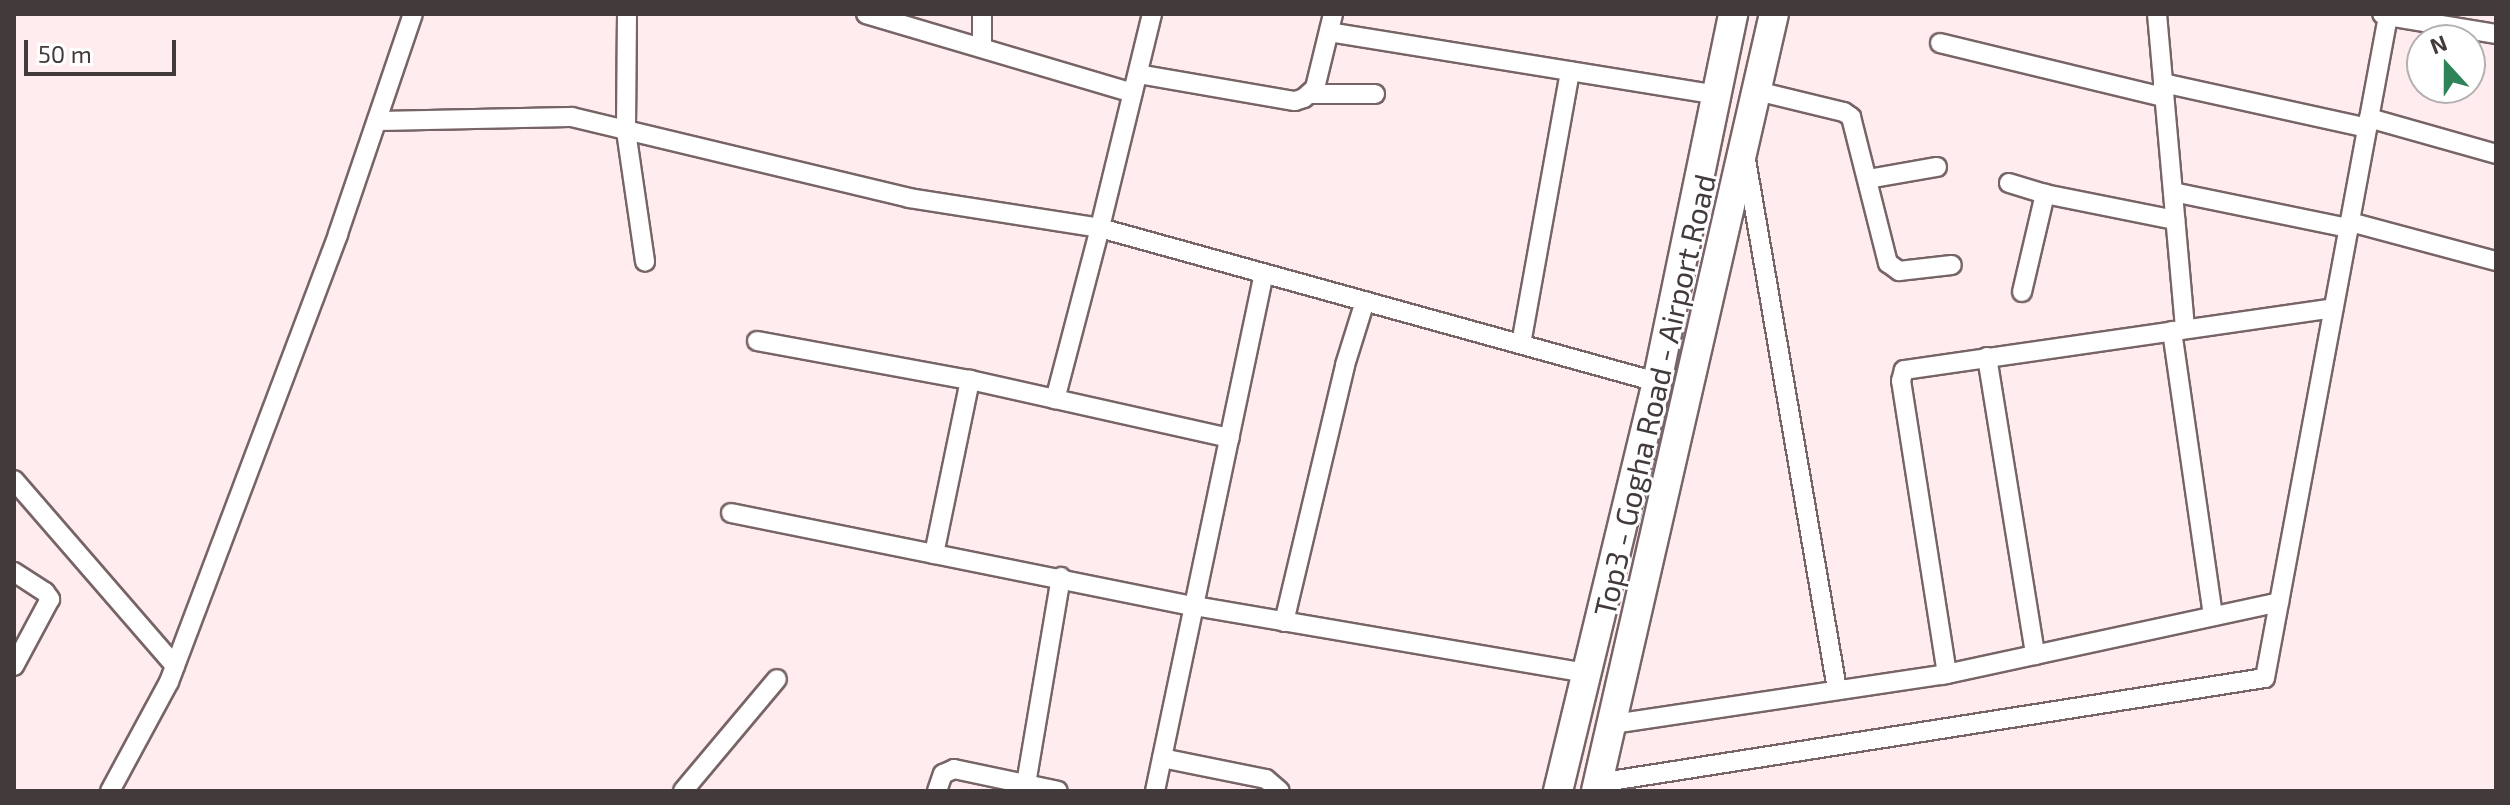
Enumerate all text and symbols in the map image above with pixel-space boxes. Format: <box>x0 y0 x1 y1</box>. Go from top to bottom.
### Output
scale bar <box>28 24 180 74</box>
north arrow <box>2406 24 2486 104</box>
text: N <box>2426 28 2450 58</box>
text: 50 m <box>38 39 92 68</box>
street label: Top3 - Gogha Road - Airport Road <box>1586 170 1722 620</box>

